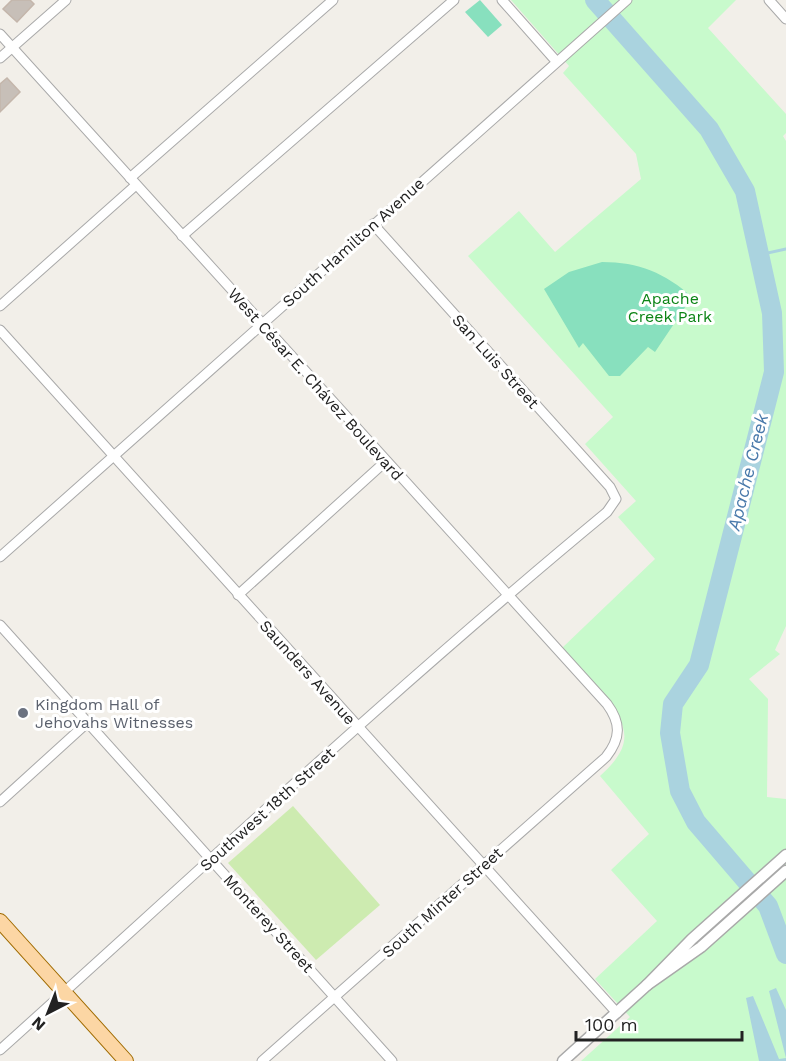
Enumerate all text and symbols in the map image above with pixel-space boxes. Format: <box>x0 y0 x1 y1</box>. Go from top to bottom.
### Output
street label: South Hamilton Avenue <box>279 174 428 311</box>
street label: West César E. Chávez Boulevard <box>224 284 407 484</box>
park label: Apache Creek Park <box>628 289 712 326</box>
street label: San Luis Street <box>448 310 543 413</box>
water label: Apache Creek <box>723 410 772 533</box>
street label: Saunders Avenue <box>256 616 360 729</box>
place label: Kingdom Hall of Jehovahs Witnesses <box>35 695 193 732</box>
marker: Kingdom Hall of Jehovahs Witnesses <box>16 706 30 720</box>
street label: Southwest 18th Street <box>196 744 339 875</box>
street label: South Minter Street <box>378 843 507 961</box>
street label: Monterey Street <box>220 870 318 977</box>
north arrow <box>18 983 78 1043</box>
scale bar <box>576 1004 742 1042</box>
text: N <box>28 1013 49 1035</box>
text: 100 m <box>585 1014 638 1035</box>

